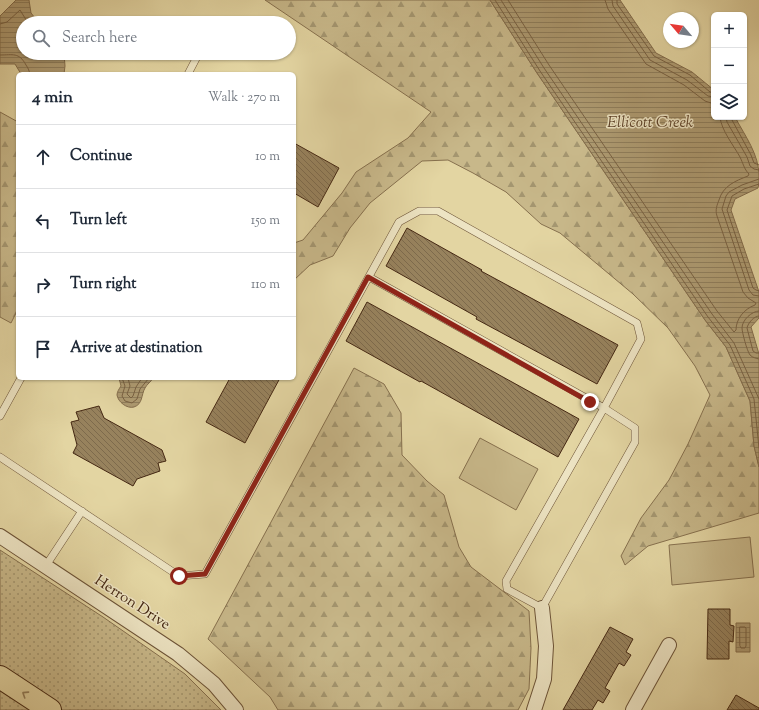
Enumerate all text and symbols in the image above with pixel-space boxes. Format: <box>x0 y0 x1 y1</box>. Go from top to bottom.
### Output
north arrow <box>663 12 699 48</box>
map controls <box>711 12 747 120</box>
button: + <box>711 12 747 48</box>
search box <box>16 16 296 60</box>
icon: search <box>30 27 52 49</box>
text: Search here <box>62 28 137 49</box>
button: − <box>711 48 747 84</box>
button: layers <box>711 84 747 120</box>
text: 4 min <box>32 86 73 110</box>
text: Walk · 270 m <box>208 89 280 107</box>
water label: Ellicott Creek <box>607 112 693 135</box>
icon: ahead <box>32 146 54 168</box>
text: Continue <box>70 146 132 167</box>
text: 10 m <box>255 148 280 166</box>
icon: left <box>32 210 54 232</box>
text: Turn left <box>70 210 127 231</box>
text: 150 m <box>251 212 280 230</box>
icon: right <box>32 274 54 296</box>
text: Turn right <box>70 274 136 295</box>
text: 110 m <box>251 276 280 294</box>
icon: arrive <box>32 338 54 360</box>
text: Arrive at destination <box>70 338 203 359</box>
route end <box>581 393 599 411</box>
route start <box>170 567 188 585</box>
street label: Herron Drive <box>90 571 174 635</box>
one-way arrow <box>22 691 29 698</box>

